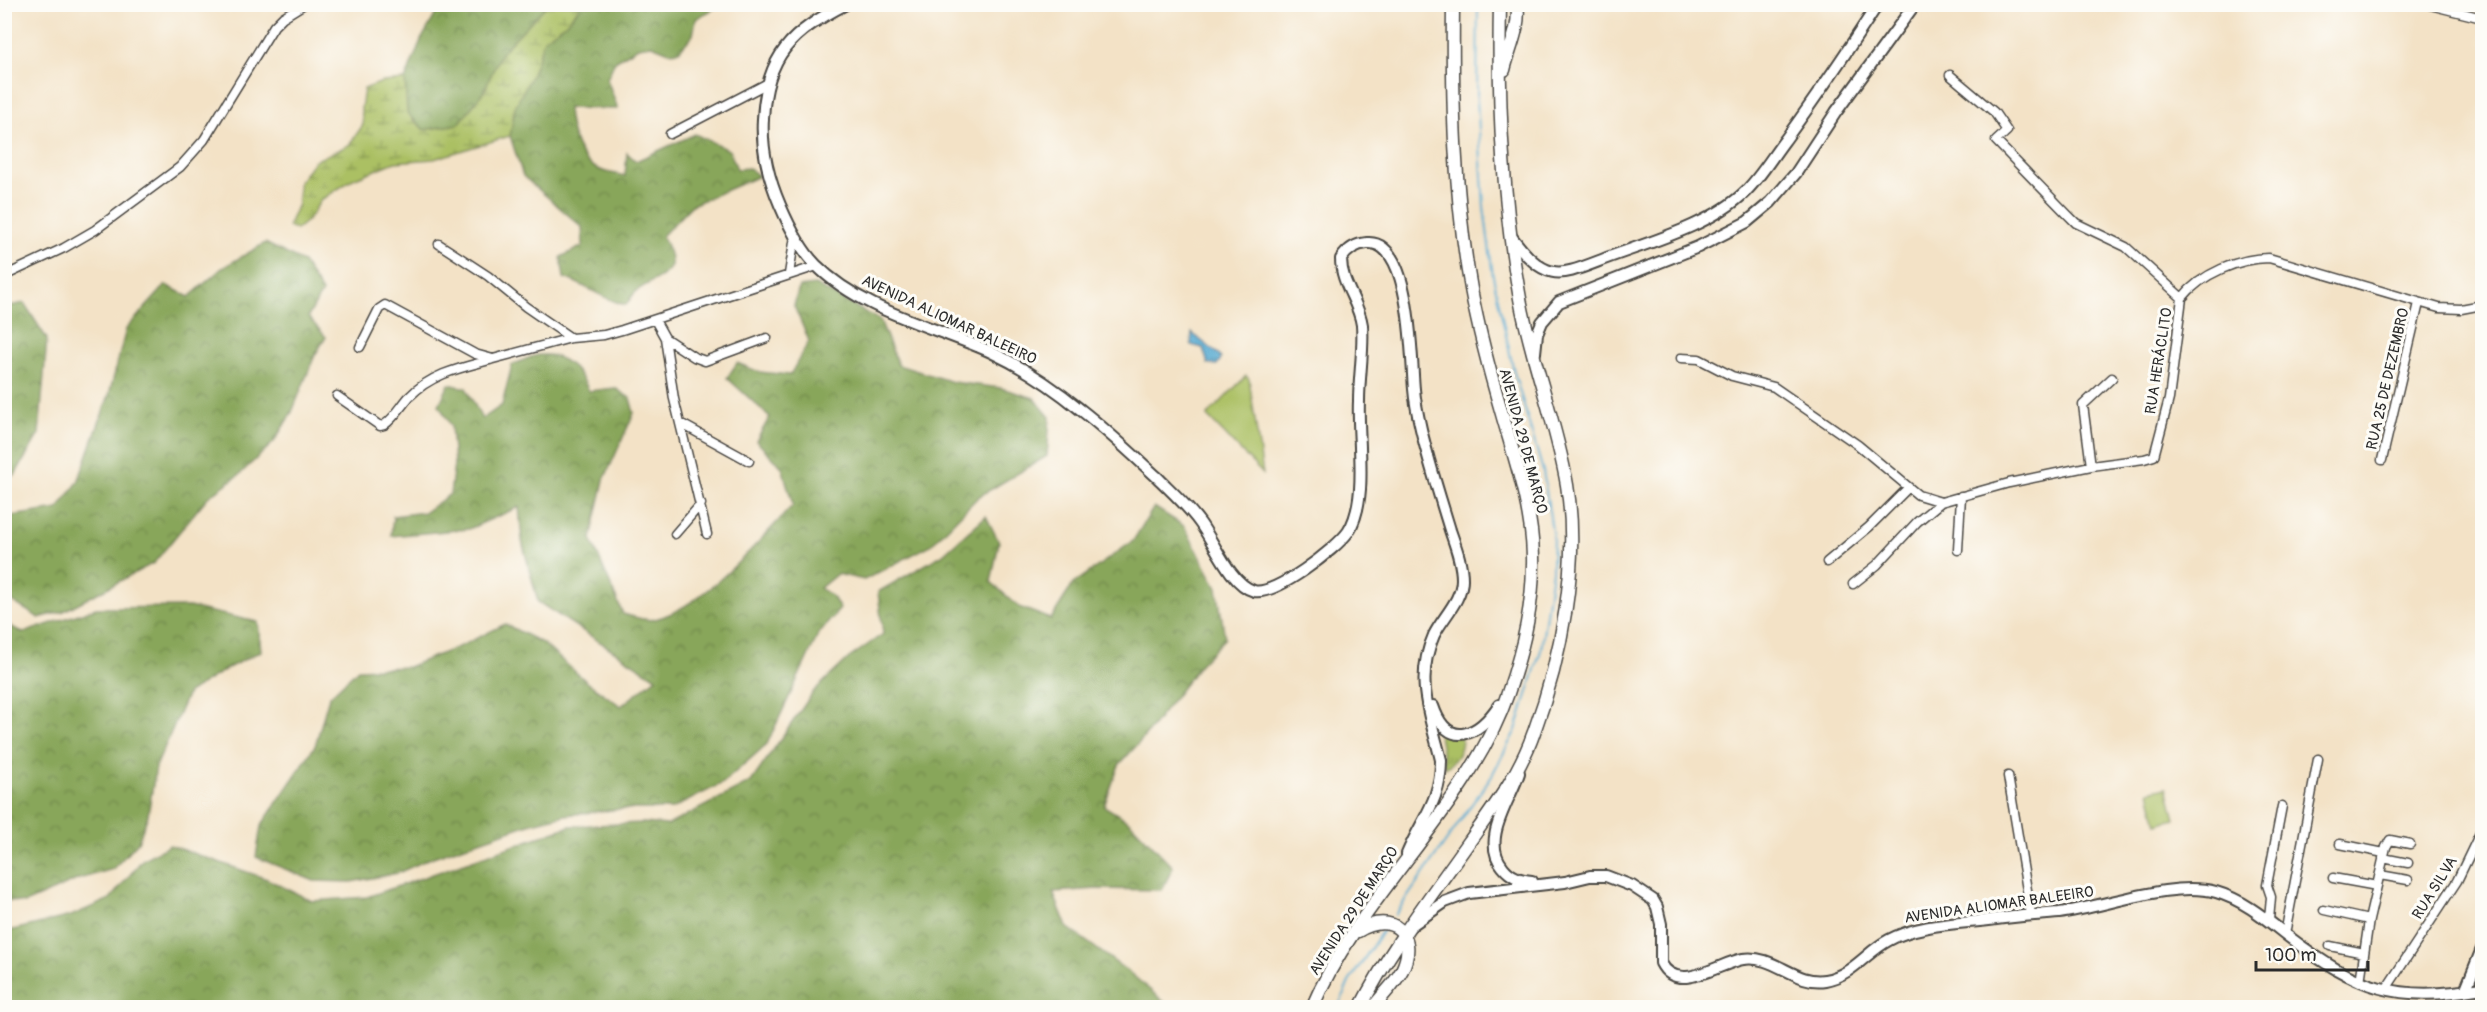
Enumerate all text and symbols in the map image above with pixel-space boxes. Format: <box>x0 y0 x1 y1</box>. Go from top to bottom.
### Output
street label: AVENIDA ALIOMAR BALEEIRO <box>859 271 1039 369</box>
street label: RUA HERÁCLITO <box>2141 306 2177 416</box>
street label: RUA 25 DE DEZEMBRO <box>2362 306 2414 452</box>
street label: AVENIDA 29 DE MARÇO <box>1494 366 1552 516</box>
street label: AVENIDA 29 DE MARÇO <box>1305 843 1403 979</box>
street label: RUA SILVA <box>2408 853 2462 923</box>
street label: AVENIDA ALIOMAR BALEEIRO <box>1903 882 2095 928</box>
scale bar <box>2256 934 2368 972</box>
text: 100 m <box>2265 944 2317 967</box>

